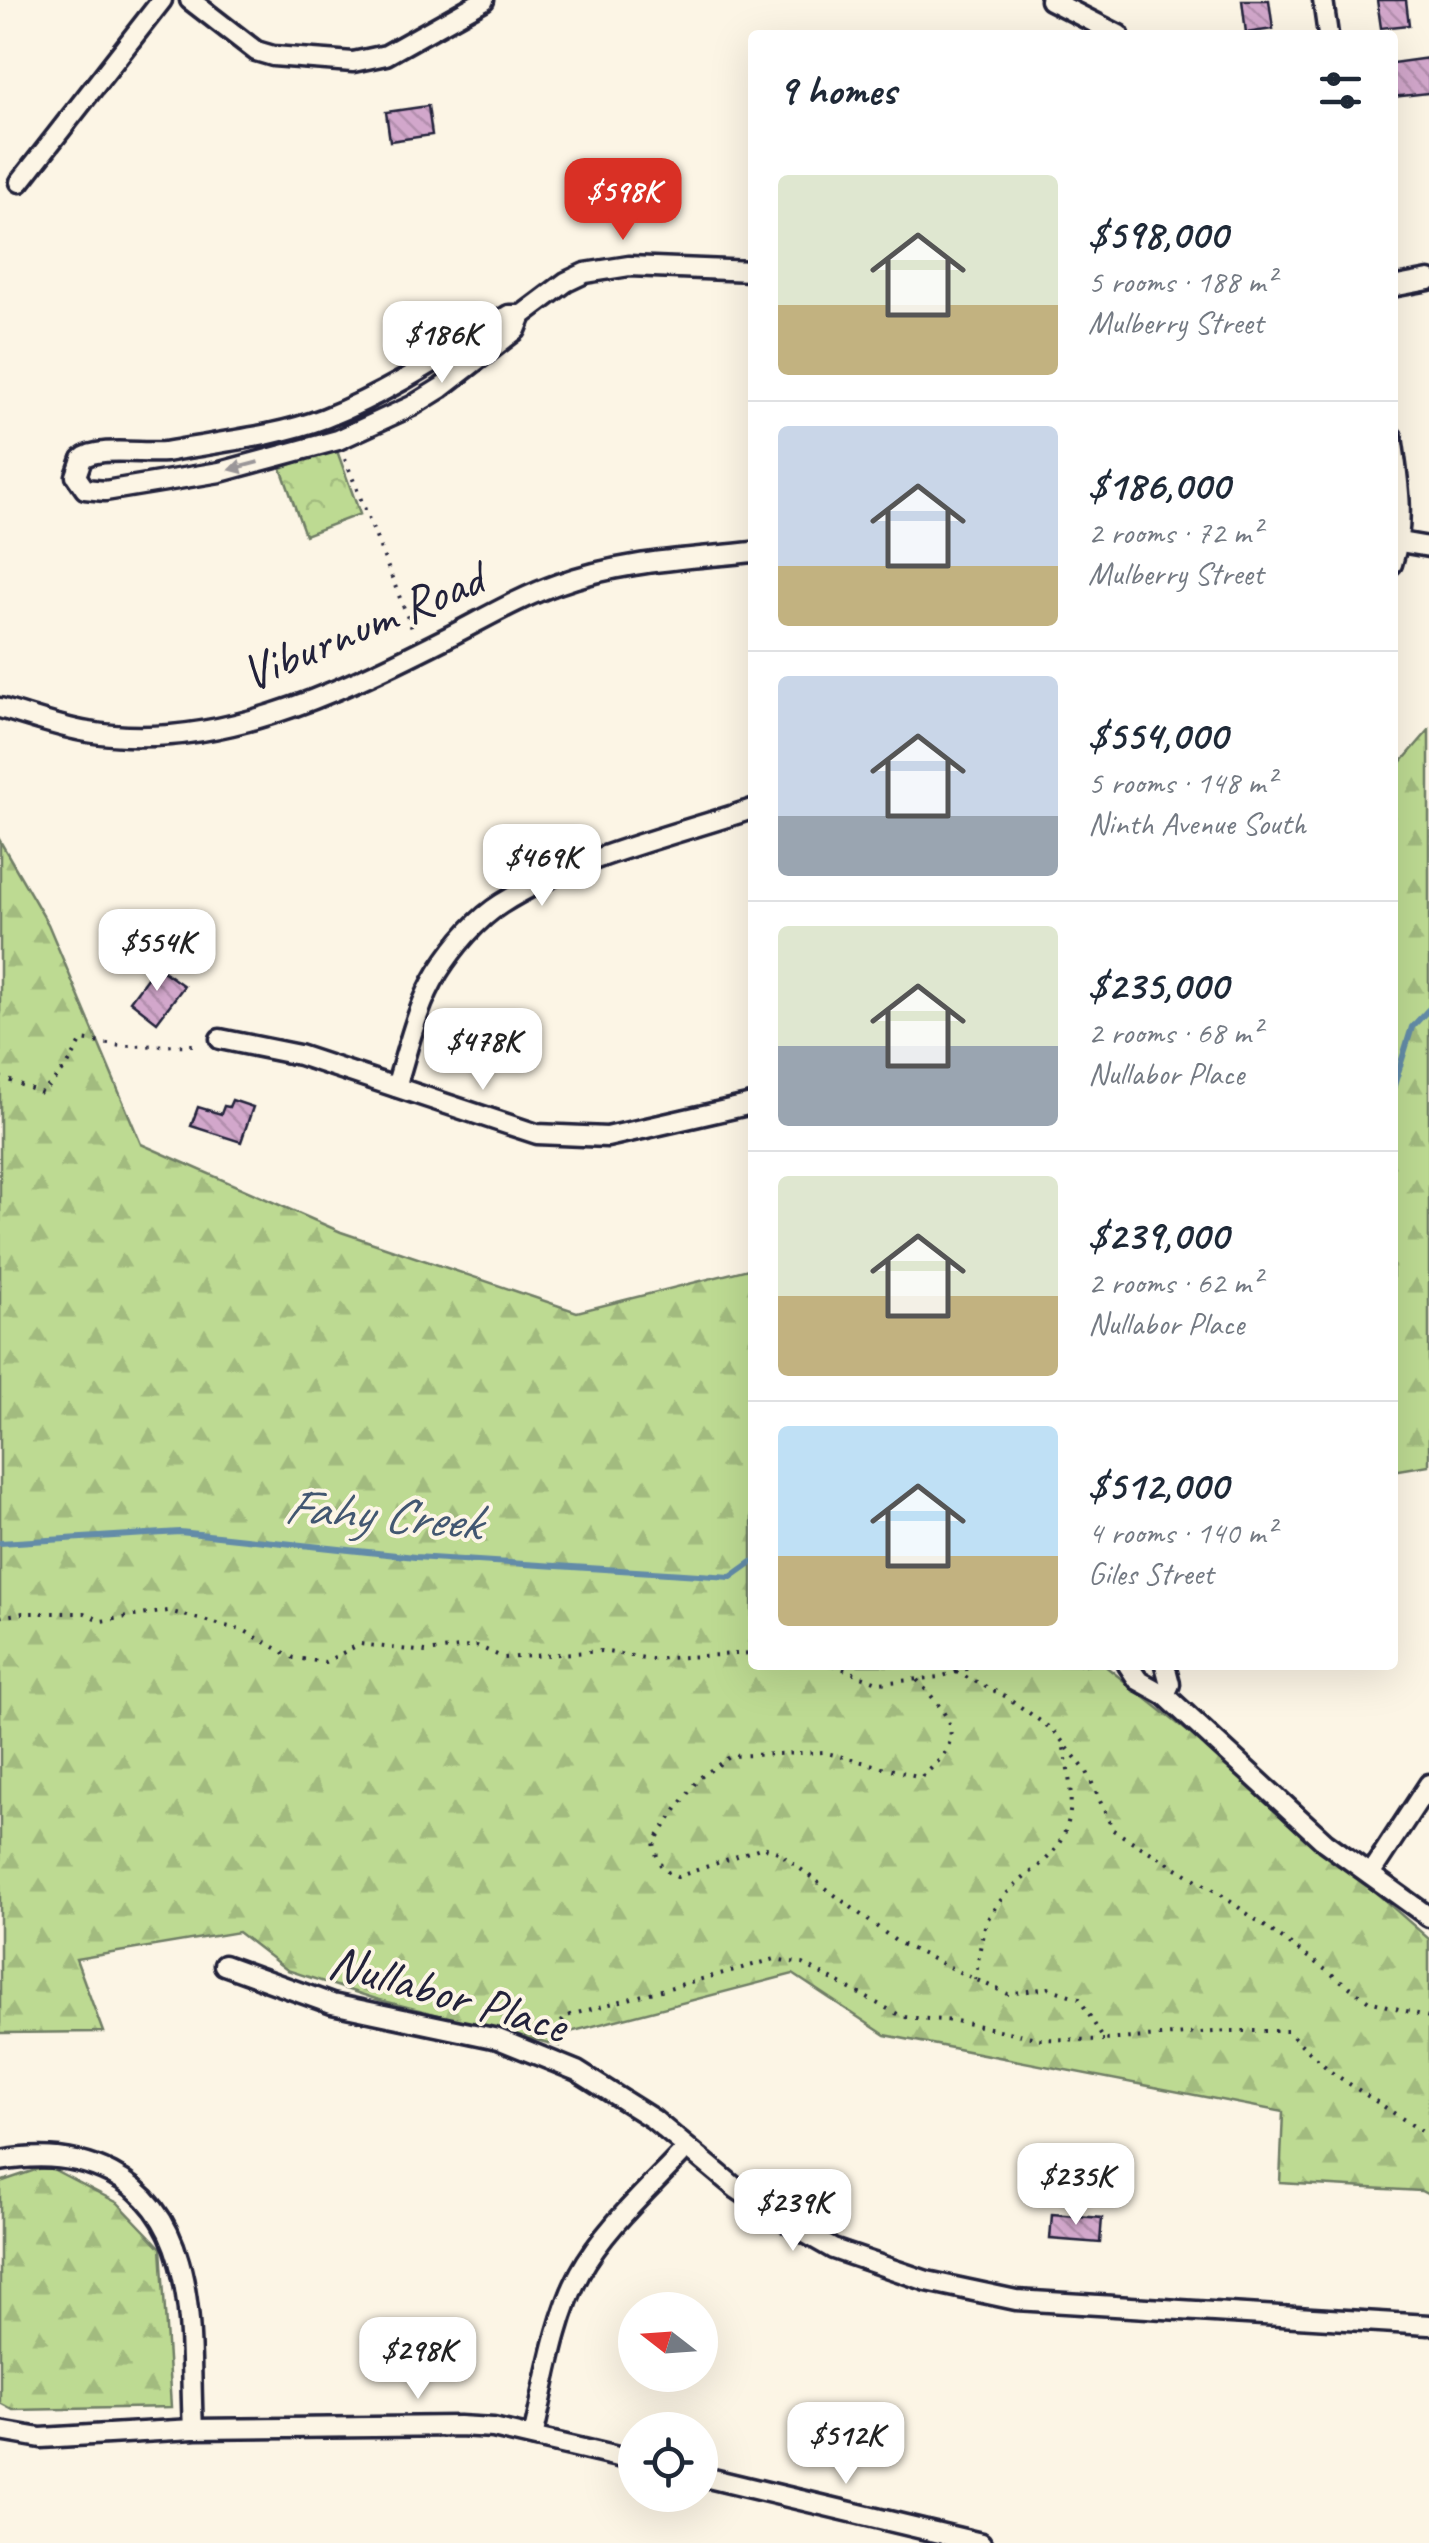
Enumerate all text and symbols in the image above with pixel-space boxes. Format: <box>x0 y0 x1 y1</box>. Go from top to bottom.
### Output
icon: filters <box>1313 63 1368 118</box>
text: 9 homes <box>778 64 896 117</box>
pin: $598K <box>553 158 693 243</box>
text: $598K <box>587 170 659 211</box>
text: $598,000 <box>1088 208 1227 261</box>
icon: home <box>858 215 978 335</box>
text: 5 rooms · 188 m² <box>1088 261 1275 302</box>
pin: $186K <box>372 301 512 386</box>
text: Mulberry Street <box>1088 302 1263 343</box>
text: $186K <box>405 313 479 354</box>
one-way arrow <box>228 458 259 474</box>
text: $186,000 <box>1088 459 1230 512</box>
icon: home <box>858 466 978 586</box>
text: 2 rooms · 72 m² <box>1088 512 1261 553</box>
street label: Viburnum Road <box>231 544 499 705</box>
text: Mulberry Street <box>1088 553 1263 594</box>
text: $554,000 <box>1088 709 1227 762</box>
icon: home <box>858 716 978 836</box>
text: 5 rooms · 148 m² <box>1088 762 1275 803</box>
text: Ninth Avenue South <box>1088 803 1306 844</box>
pin: $469K <box>472 824 612 909</box>
text: $469K <box>505 836 579 877</box>
pin: $554K <box>87 909 227 994</box>
text: $554K <box>121 921 193 962</box>
text: $235,000 <box>1088 959 1228 1012</box>
icon: home <box>858 966 978 1086</box>
pin: $478K <box>413 1008 553 1093</box>
text: 2 rooms · 68 m² <box>1088 1012 1261 1053</box>
text: $478K <box>446 1020 520 1061</box>
text: Nullabor Place <box>1088 1053 1244 1094</box>
text: $239,000 <box>1088 1209 1228 1262</box>
icon: home <box>858 1216 978 1336</box>
text: 2 rooms · 62 m² <box>1088 1262 1261 1303</box>
text: Nullabor Place <box>1088 1303 1244 1344</box>
text: $512,000 <box>1088 1459 1228 1512</box>
icon: home <box>858 1466 978 1586</box>
water label: Fahy Creek <box>282 1473 491 1556</box>
text: 4 rooms · 140 m² <box>1088 1512 1275 1553</box>
text: Giles Street <box>1088 1553 1213 1594</box>
street label: Nullabor Place <box>322 1929 576 2058</box>
pin: $235K <box>1006 2143 1146 2228</box>
text: $235K <box>1039 2155 1113 2196</box>
pin: $239K <box>723 2169 863 2254</box>
text: $239K <box>756 2181 830 2222</box>
north arrow <box>618 2292 718 2392</box>
map controls <box>618 2292 718 2512</box>
pin: $298K <box>348 2317 488 2402</box>
text: $298K <box>381 2329 455 2370</box>
pin: $512K <box>776 2402 916 2487</box>
button: locate <box>618 2412 718 2512</box>
text: $512K <box>809 2414 883 2455</box>

